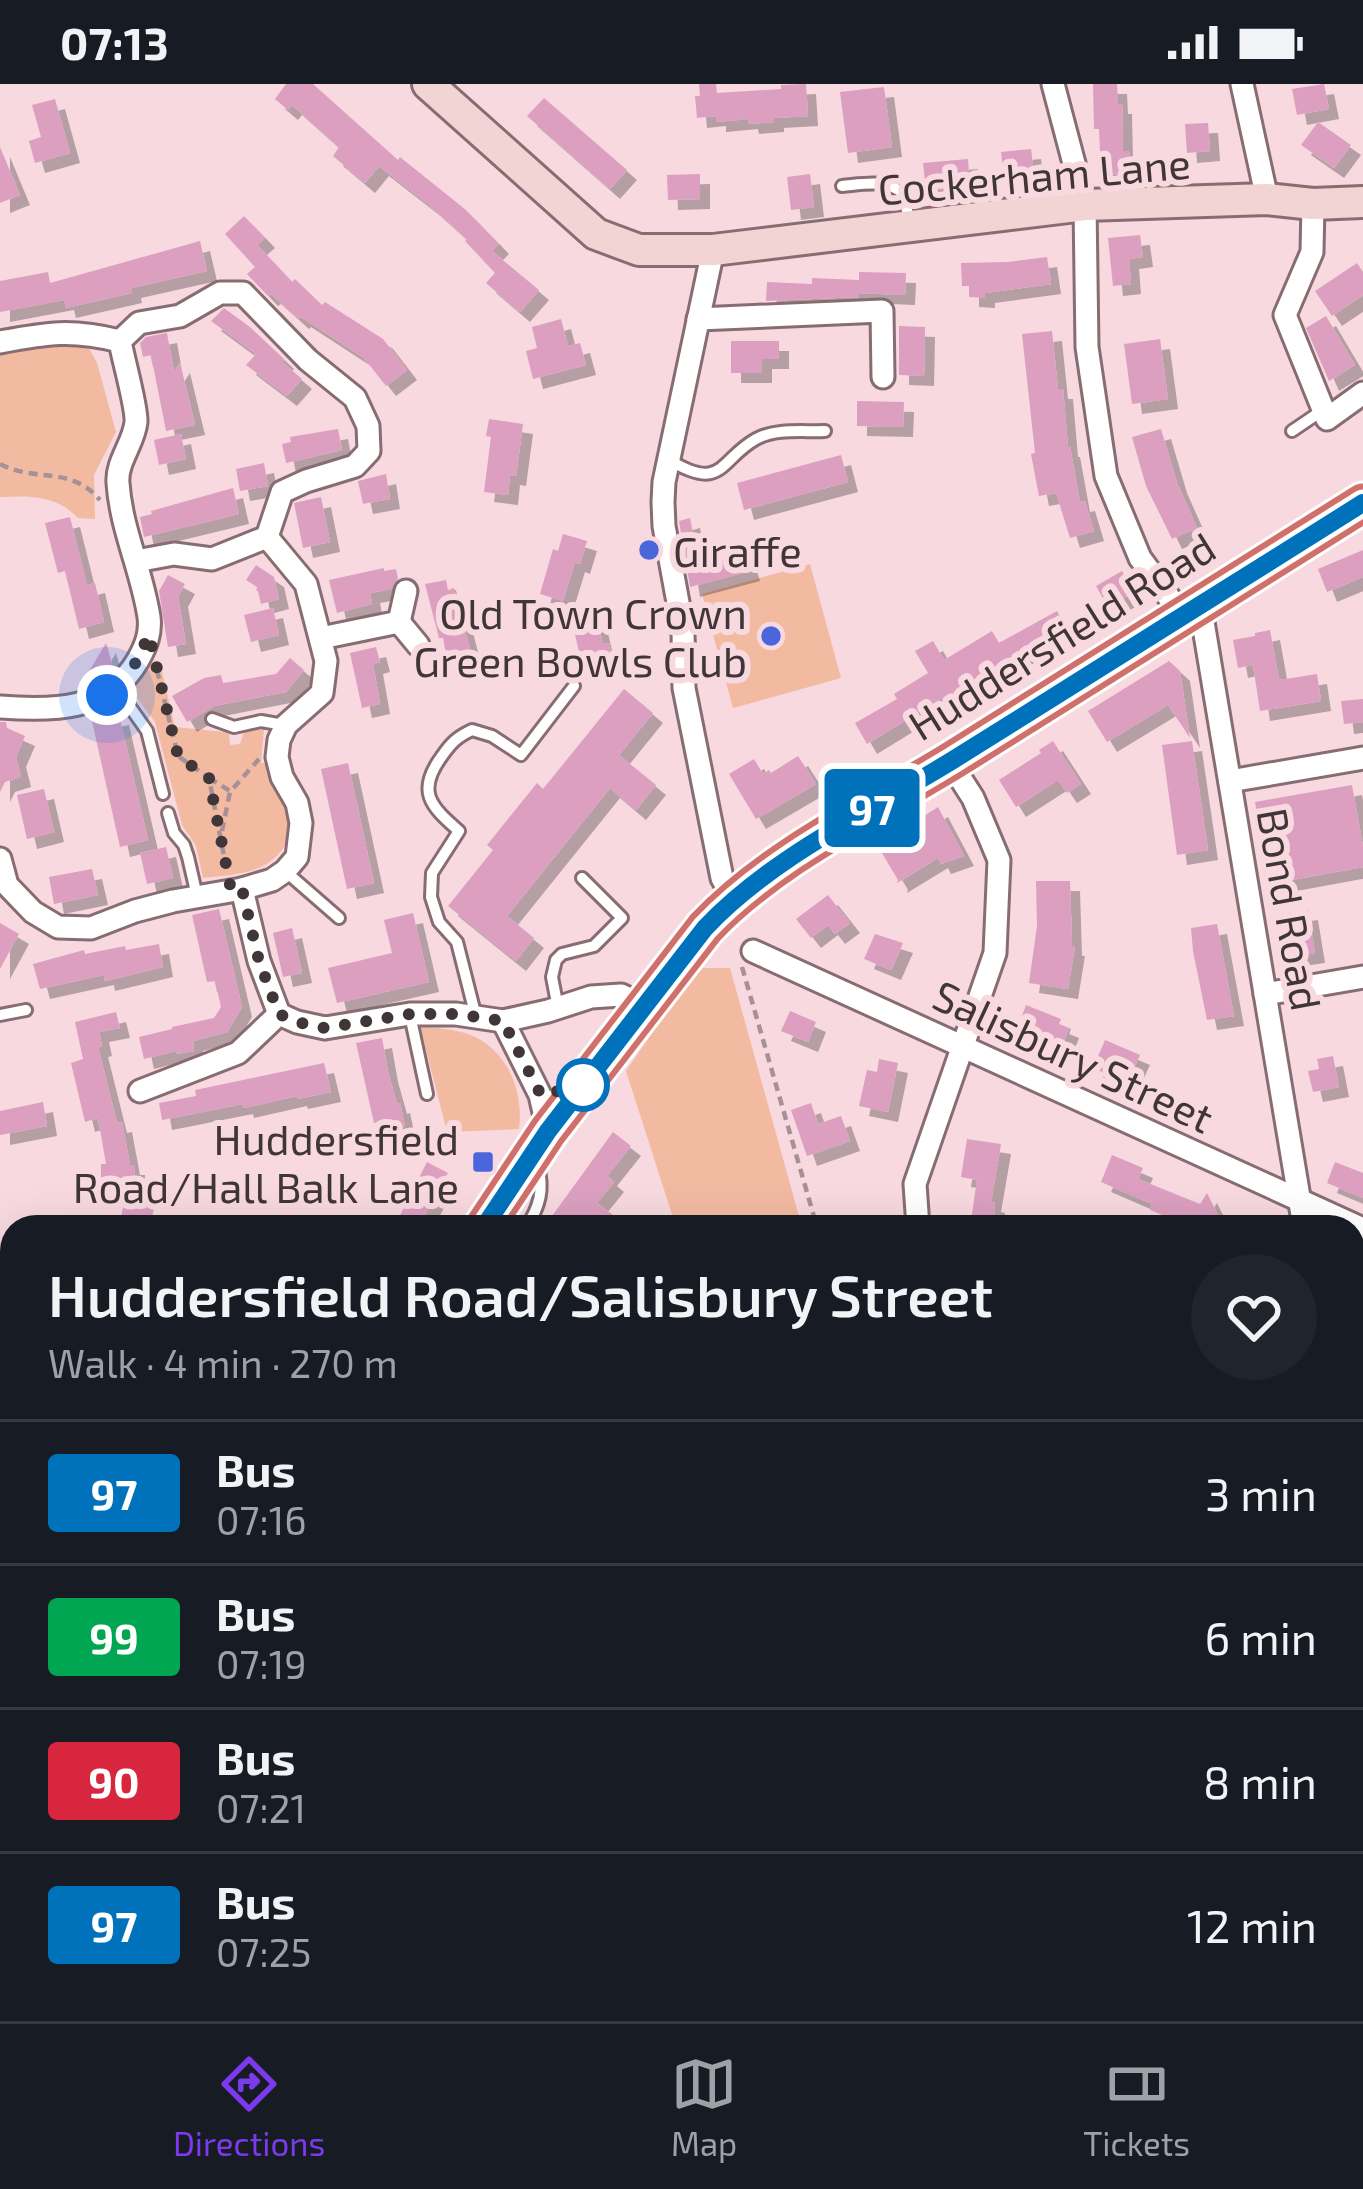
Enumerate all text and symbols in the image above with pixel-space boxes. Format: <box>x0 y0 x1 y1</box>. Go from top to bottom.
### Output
text: 07:13 <box>60 15 169 69</box>
street label: Cockerham Lane <box>876 136 1192 214</box>
street label: Huddersfield Road <box>899 521 1223 749</box>
place label: Giraffe <box>673 525 802 575</box>
marker: Giraffe <box>636 537 662 563</box>
place label: Old Town Crown Green Bowls Club <box>414 587 747 685</box>
marker: Old Town Crown Green Bowls Club <box>758 623 784 649</box>
your location <box>77 665 137 725</box>
line badge: 97 <box>818 769 926 847</box>
text: 97 <box>849 783 895 833</box>
street label: Bond Road <box>1249 804 1333 1014</box>
street label: Salisbury Street <box>926 968 1222 1142</box>
unlabelled marker <box>558 1060 608 1110</box>
place label: Huddersfield Road/Hall Balk Lane <box>73 1113 459 1211</box>
marker: Huddersfield Road/Hall Balk Lane <box>470 1149 496 1175</box>
button: heart <box>1191 1254 1317 1380</box>
text: Huddersfield Road/Salisbury Street <box>48 1260 993 1328</box>
text: Walk · 4 min · 270 m <box>48 1339 398 1386</box>
text: Bus <box>216 1442 295 1496</box>
text: 3 min <box>1205 1466 1317 1520</box>
text: 97 <box>91 1468 137 1518</box>
text: 07:16 <box>216 1496 307 1543</box>
text: Bus <box>216 1586 295 1640</box>
text: 6 min <box>1204 1610 1317 1664</box>
text: 99 <box>89 1612 139 1662</box>
text: 07:19 <box>216 1640 307 1687</box>
text: Bus <box>216 1730 295 1784</box>
text: 8 min <box>1203 1754 1317 1808</box>
text: 90 <box>88 1756 140 1806</box>
text: 07:21 <box>216 1784 306 1831</box>
text: Bus <box>216 1874 295 1928</box>
text: 12 min <box>1187 1898 1317 1952</box>
text: 97 <box>91 1900 137 1950</box>
text: 07:25 <box>216 1928 312 1975</box>
tab: Directions <box>173 2051 325 2163</box>
tab: Map <box>671 2051 737 2163</box>
tab: Tickets <box>1083 2051 1190 2163</box>

